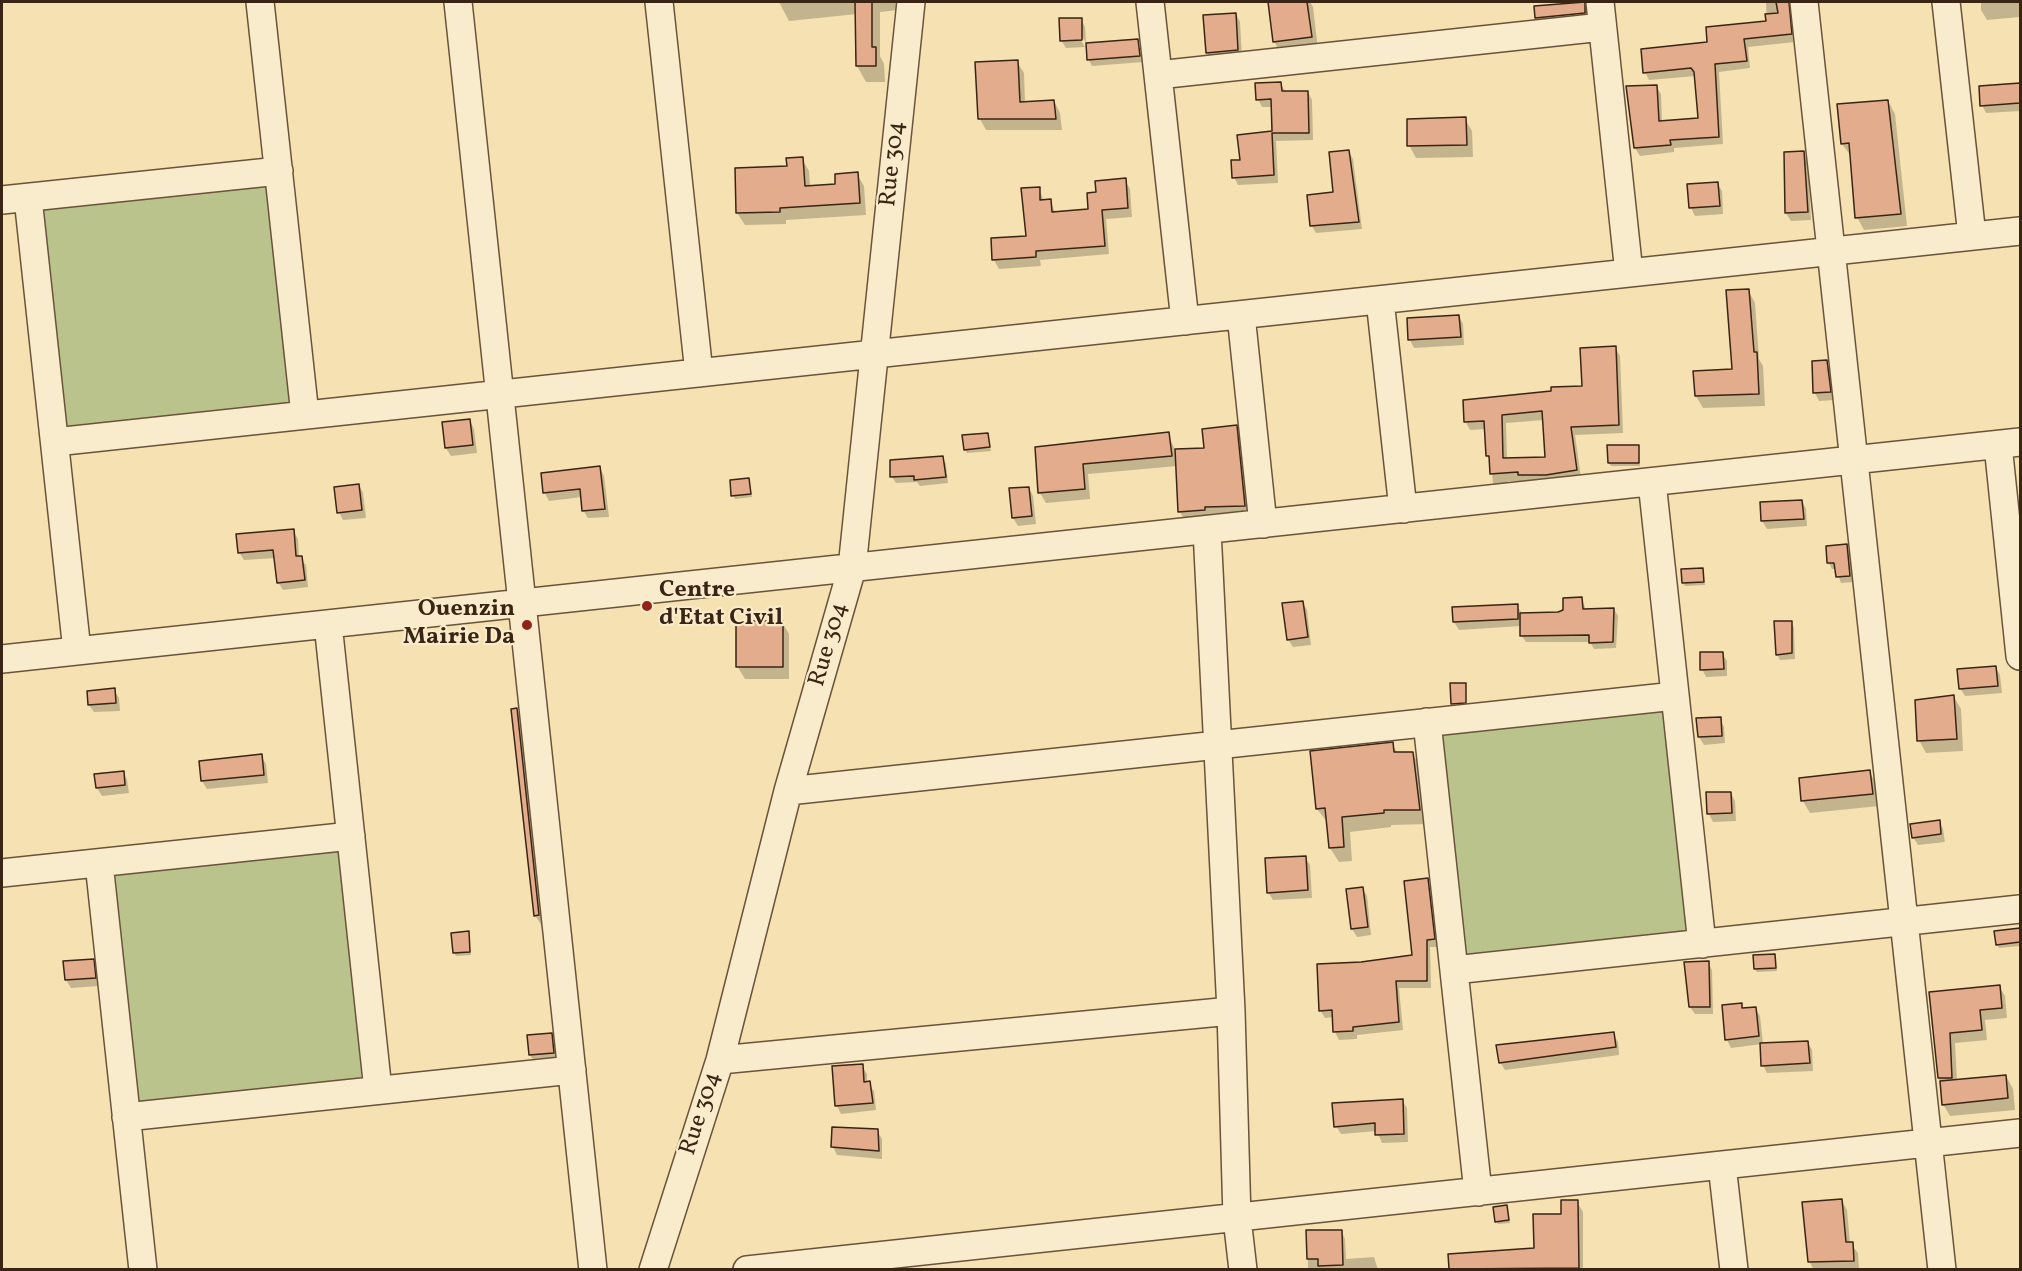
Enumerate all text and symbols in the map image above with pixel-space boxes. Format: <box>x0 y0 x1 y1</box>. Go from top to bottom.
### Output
street label: Rue 304 <box>875 120 913 208</box>
place label: Centre d'Etat Civil <box>659 578 783 634</box>
place label: Ouenzin Mairie Da <box>403 597 515 653</box>
marker: Centre d'Etat Civil <box>640 599 654 613</box>
street label: Rue 304 <box>804 600 856 690</box>
marker: Ouenzin Mairie Da <box>520 618 534 632</box>
street label: Rue 304 <box>675 1069 729 1159</box>

